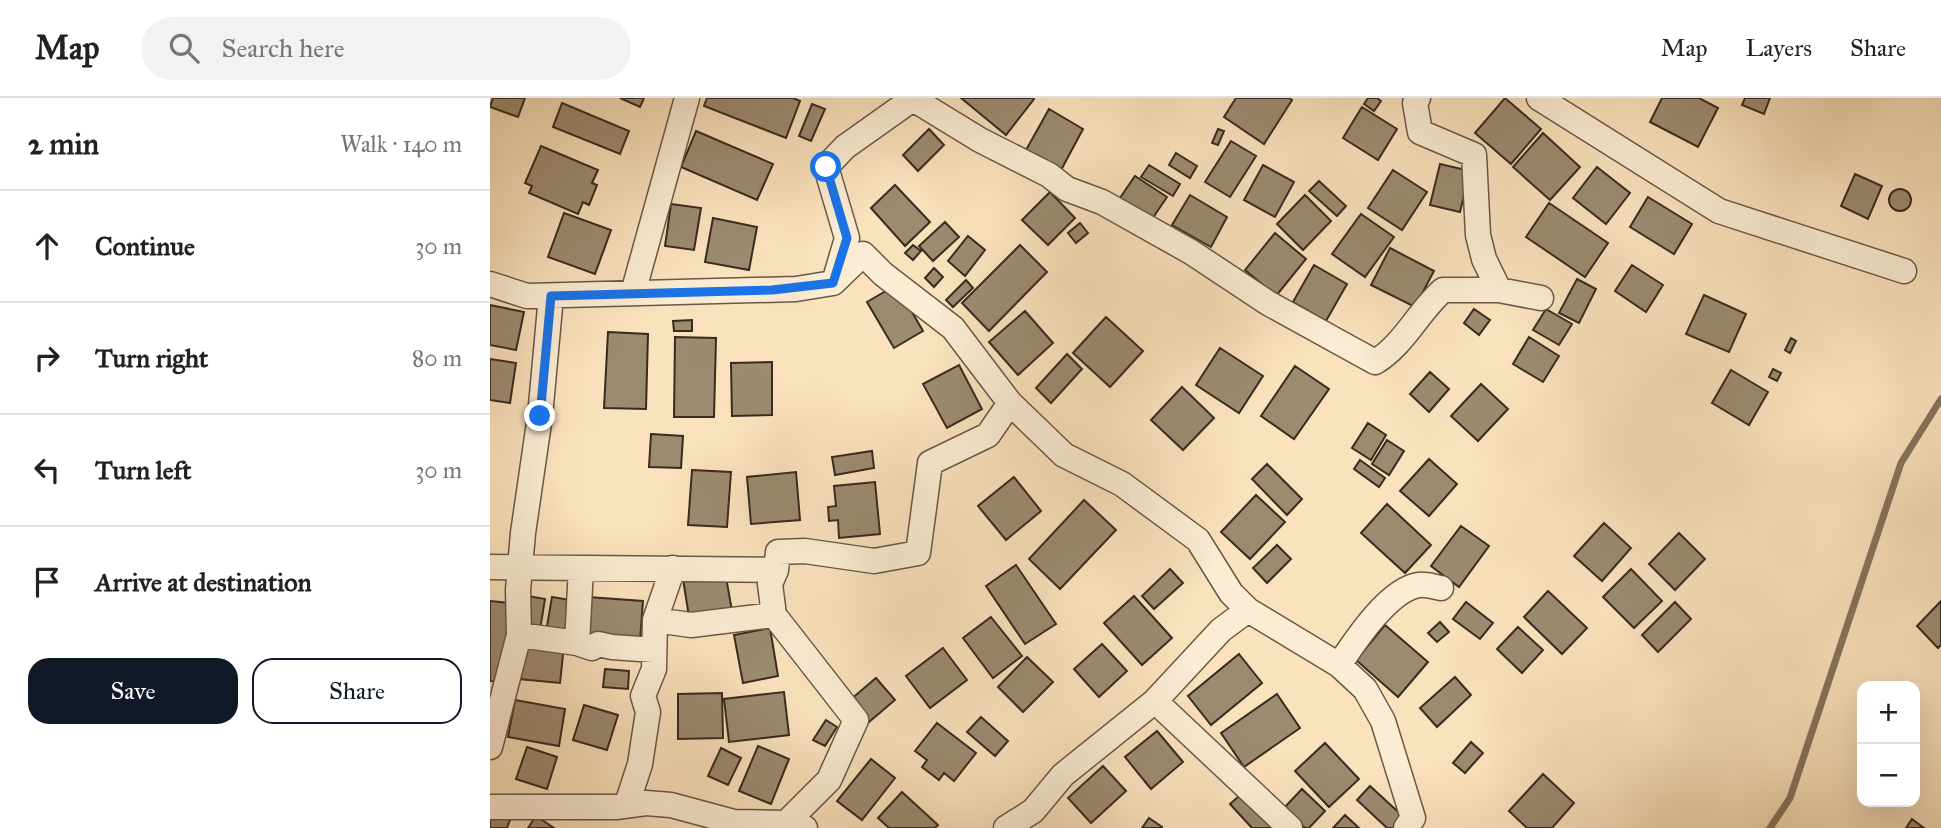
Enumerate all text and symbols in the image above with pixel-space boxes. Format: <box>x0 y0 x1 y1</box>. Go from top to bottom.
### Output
search box <box>141 17 631 80</box>
text: Map <box>35 28 99 68</box>
icon: search <box>165 29 203 67</box>
text: Search here <box>221 32 345 64</box>
text: Map <box>1661 33 1708 63</box>
text: Layers <box>1746 33 1812 63</box>
text: Share <box>1850 33 1906 63</box>
text: 2 min <box>28 126 99 162</box>
text: Walk · 140 m <box>340 130 462 158</box>
route start <box>810 151 841 182</box>
icon: ahead <box>28 227 66 265</box>
text: Continue <box>95 230 195 262</box>
text: 30 m <box>415 232 462 260</box>
icon: right <box>28 339 66 377</box>
text: Turn right <box>95 342 208 374</box>
text: 80 m <box>412 344 462 372</box>
route end <box>524 400 555 431</box>
icon: left <box>28 451 66 489</box>
text: Turn left <box>95 454 191 486</box>
text: 30 m <box>415 456 462 484</box>
icon: arrive <box>28 563 66 601</box>
text: Arrive at destination <box>95 566 312 598</box>
button: Save <box>28 658 238 724</box>
button: Share <box>252 658 462 724</box>
map controls <box>1857 681 1920 807</box>
button: + <box>1857 681 1920 744</box>
button: − <box>1857 744 1920 807</box>

